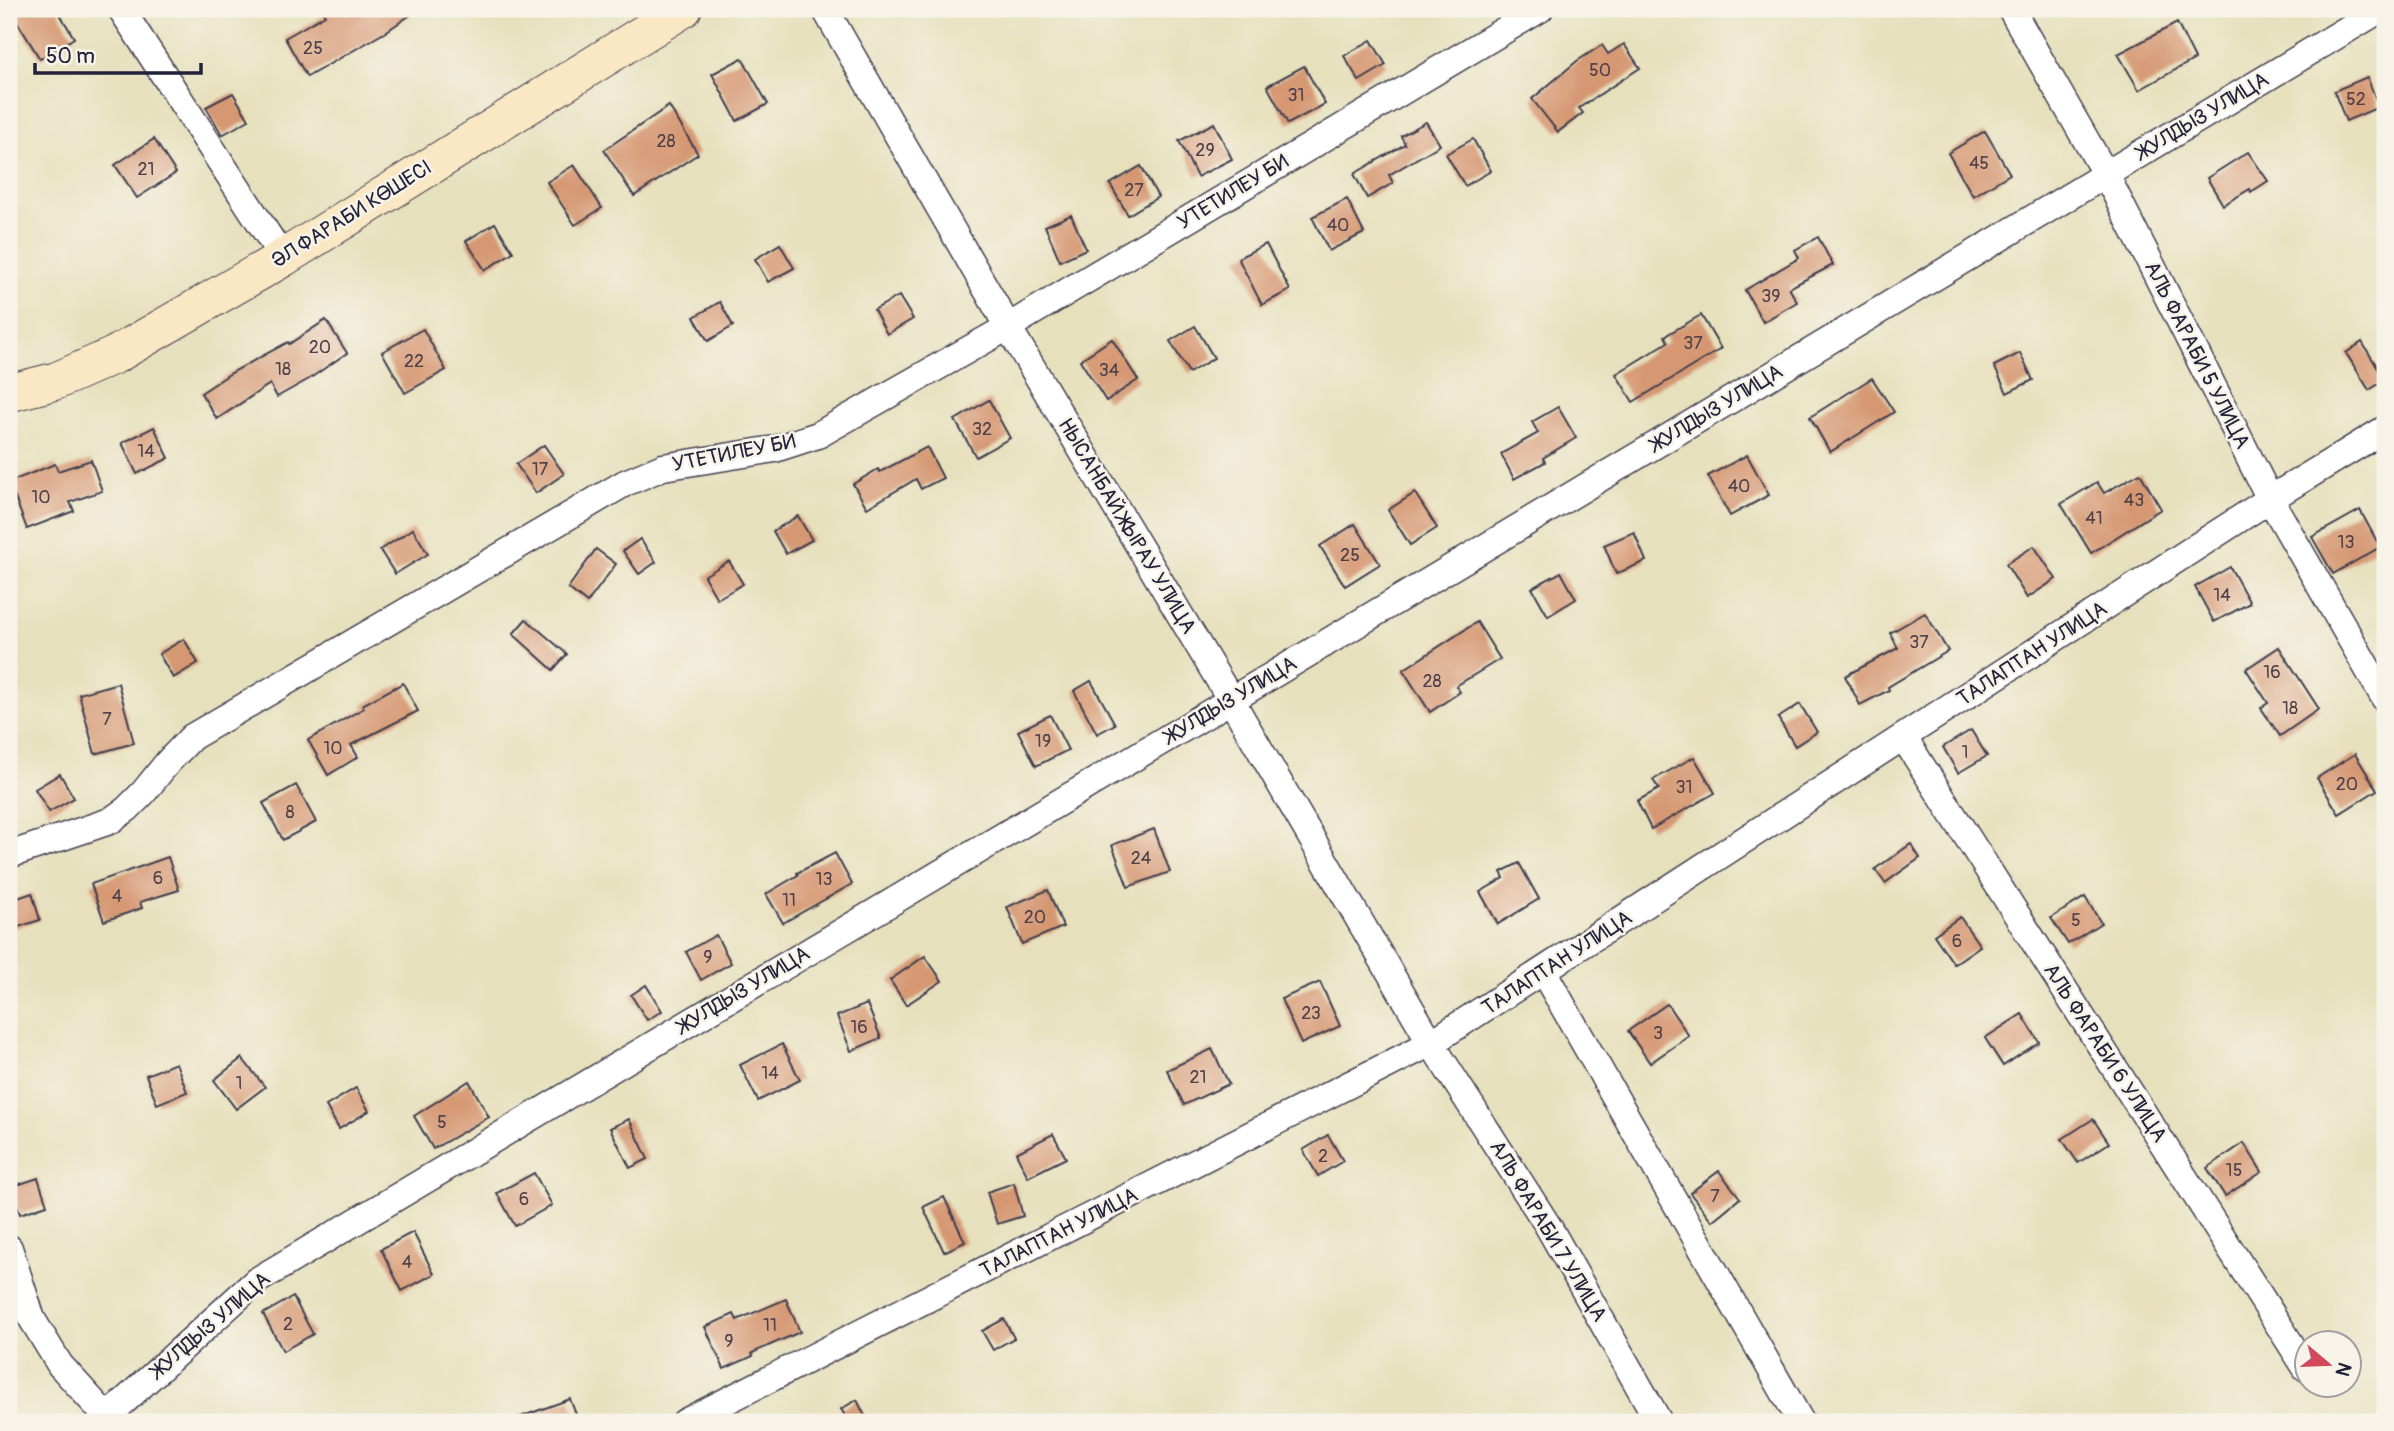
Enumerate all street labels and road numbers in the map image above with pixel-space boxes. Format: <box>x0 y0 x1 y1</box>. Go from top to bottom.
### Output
street label: ЖУЛДЫЗ УЛИЦА <box>2130 66 2274 167</box>
street label: УТЕТИЛЕУ БИ <box>1172 148 1294 236</box>
street label: ӘЛ ФАРАБИ КӨШЕСІ <box>267 154 437 274</box>
street label: АЛЬ ФАРАБИ 5 УЛИЦА <box>2138 257 2256 453</box>
street label: ЖУЛДЫЗ УЛИЦА <box>1644 358 1788 459</box>
street label: НЫСАНБАЙ ЖЫРАУ УЛИЦА <box>1052 413 1202 639</box>
street label: УТЕТИЛЕУ БИ <box>670 428 798 478</box>
street label: ТАЛАПТАН УЛИЦА <box>1952 595 2112 713</box>
street label: ЖУЛДЫЗ УЛИЦА <box>1158 650 1302 751</box>
street label: ТАЛАПТАН УЛИЦА <box>1477 904 1637 1022</box>
street label: ЖУЛДЫЗ УЛИЦА <box>671 940 815 1041</box>
street label: АЛЬ ФАРАБИ 6 УЛИЦА <box>2037 958 2173 1148</box>
street label: АЛЬ ФАРАБИ 7 УЛИЦА <box>1483 1135 1613 1327</box>
street label: ТАЛАПТАН УЛИЦА <box>976 1182 1142 1284</box>
street label: ЖУЛДЫЗ УЛИЦА <box>144 1266 276 1386</box>

